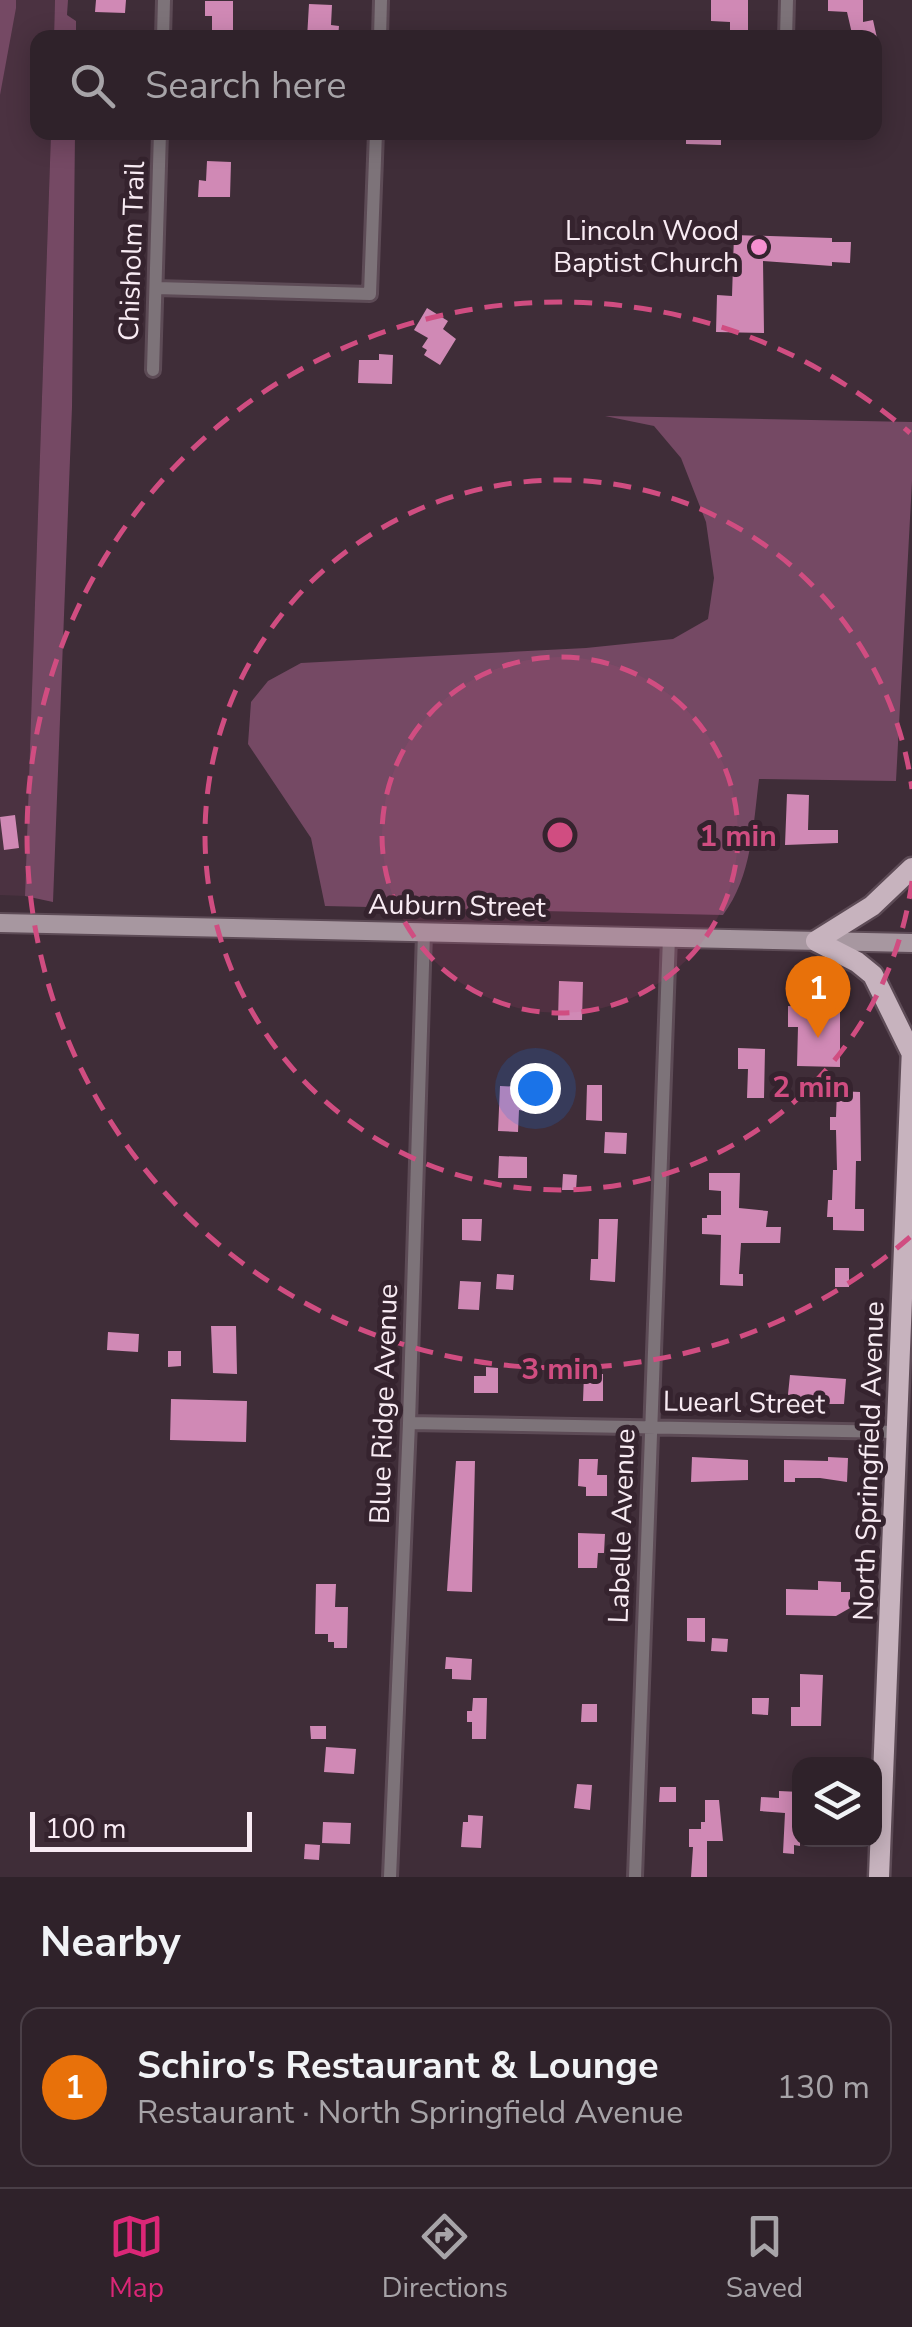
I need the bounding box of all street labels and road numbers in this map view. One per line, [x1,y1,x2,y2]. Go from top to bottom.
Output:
street label: Chisholm Trail [110,160,154,342]
street label: Auburn Street [368,885,546,927]
street label: Blue Ridge Avenue [361,1283,407,1525]
street label: North Springfield Avenue [844,1301,894,1621]
street label: Luearl Street [663,1383,826,1423]
street label: Labelle Avenue [600,1428,644,1624]

